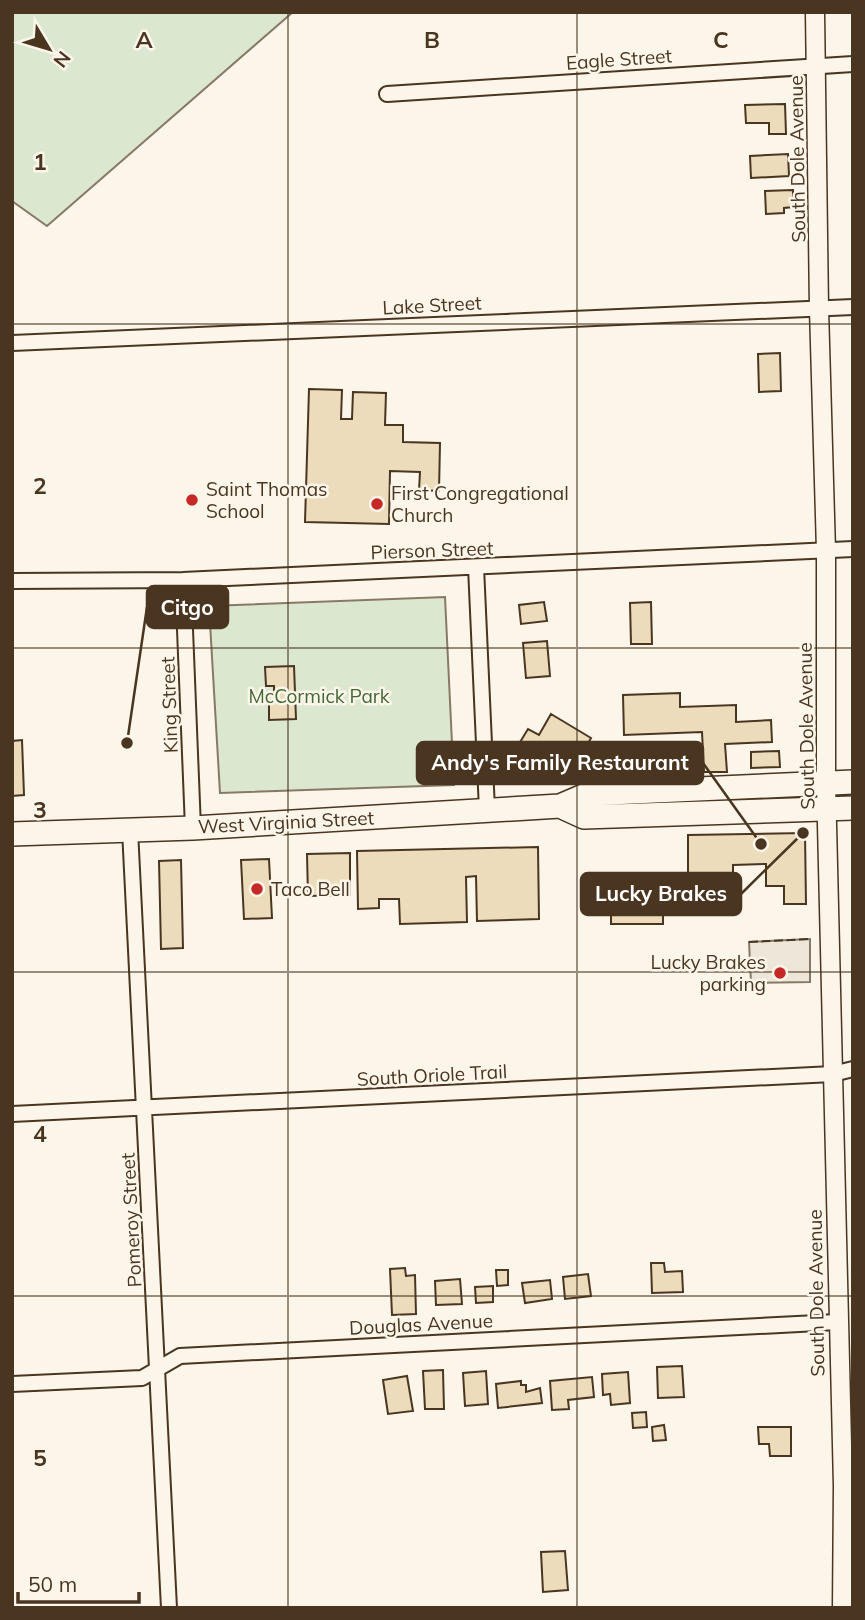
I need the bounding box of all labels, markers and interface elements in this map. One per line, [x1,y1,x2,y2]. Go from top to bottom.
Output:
north arrow [14,14,84,84]
text: A [135,25,153,54]
text: B [424,25,440,54]
text: C [713,25,729,54]
street label: Eagle Street [565,43,673,75]
text: N [49,46,76,73]
street label: South Dole Avenue [784,75,810,243]
text: 1 [33,147,47,176]
street label: Lake Street [382,290,482,320]
text: 2 [33,471,47,500]
place label: Saint Thomas School [206,477,327,523]
place label: First Congregational Church [391,481,569,527]
marker: Saint Thomas School [184,492,200,508]
marker: First Congregational Church [369,496,385,512]
street label: Pierson Street [370,536,494,564]
callout: Citgo [147,586,228,628]
text: Citgo [160,594,214,620]
street label: South Dole Avenue [793,642,819,810]
street label: King Street [155,656,183,754]
park label: McCormick Park [248,684,390,708]
callout: Andy's Family Restaurant [417,742,703,784]
text: Andy's Family Restaurant [431,749,689,775]
text: 3 [33,795,47,824]
street label: West Virginia Street [197,805,375,839]
callout: Lucky Brakes [581,873,741,915]
place label: Taco Bell [271,877,350,901]
text: Lucky Brakes [595,880,727,906]
marker: Taco Bell [249,881,265,897]
place label: Lucky Brakes parking [651,950,766,996]
marker: Lucky Brakes parking [772,965,788,981]
street label: South Oriole Trail [356,1059,508,1091]
text: 4 [33,1119,47,1148]
street label: Pomeroy Street [115,1152,147,1288]
street label: South Dole Avenue [803,1209,829,1377]
street label: Douglas Avenue [348,1308,494,1340]
text: 5 [33,1443,47,1472]
scale bar [18,1560,138,1604]
text: 50 m [28,1571,77,1597]

